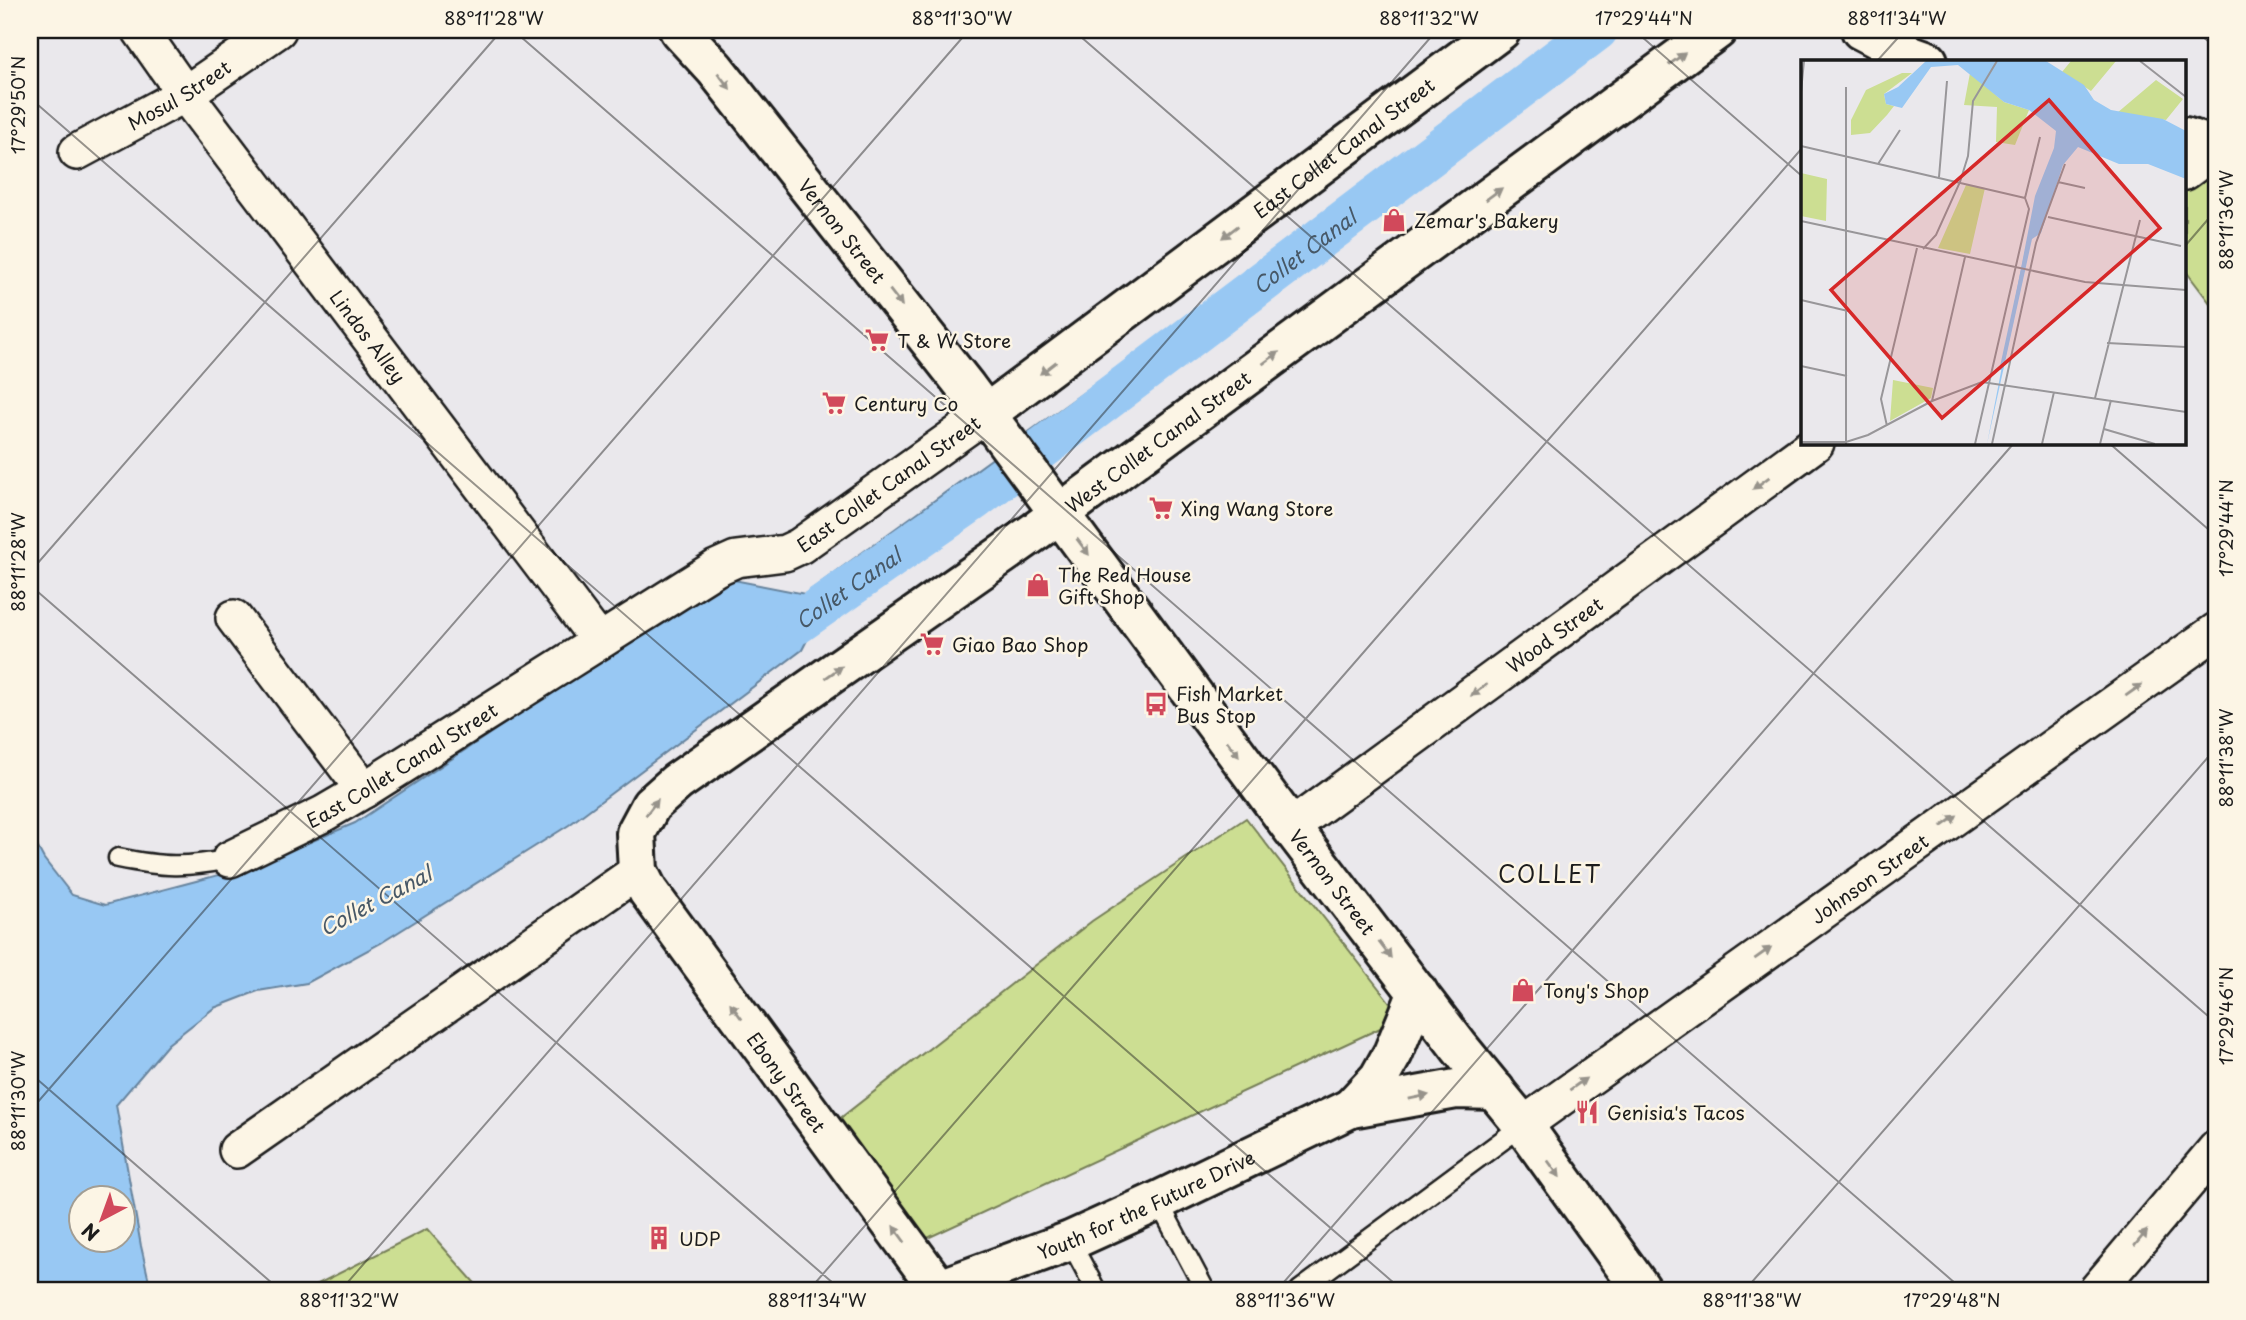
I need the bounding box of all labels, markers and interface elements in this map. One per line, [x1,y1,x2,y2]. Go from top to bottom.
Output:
text: 88°11'28"W [444,4,544,31]
text: 88°11'30"W [912,4,1013,31]
text: 88°11'32"W [1379,4,1479,31]
text: 17°29'44"N [1595,4,1693,31]
text: 88°11'34"W [1847,4,1947,31]
one-way arrow [1668,52,1686,66]
street label: Mosul Street [122,53,236,136]
text: 17°29'50"N [4,56,31,154]
inset map [1801,60,2186,444]
street label: East Collet Canal Street [1247,70,1440,224]
one-way arrow [717,72,731,90]
text: 88°11'36"W [2212,170,2239,270]
street label: Vernon Street [792,172,893,289]
one-way arrow [1485,187,1503,201]
water label: Collet Canal [1245,199,1365,301]
shop icon: Zemar's Bakery [1380,206,1408,234]
place label: Zemar's Bakery [1414,206,1559,234]
one-way arrow [1222,224,1240,239]
street label: Lindos Alley [324,284,413,389]
one-way arrow [888,289,903,307]
supermarket icon: T & W Store [863,326,891,354]
place label: T & W Store [897,326,1011,354]
one-way arrow [1262,351,1280,365]
one-way arrow [1039,360,1057,374]
street label: West Collet Canal Street [1059,364,1257,519]
supermarket icon: Century Co [820,389,848,417]
place label: Century Co [854,389,958,417]
street label: East Collet Canal Street [791,408,986,558]
one-way arrow [1752,476,1770,490]
text: 17°29'44"N [2212,479,2239,577]
supermarket icon: Xing Wang Store [1147,494,1175,522]
place label: Xing Wang Store [1181,494,1333,522]
text: 88°11'28"W [4,512,31,612]
water label: Collet Canal [788,538,910,636]
one-way arrow [1076,538,1090,556]
place label: The Red House Gift Shop [1058,560,1191,610]
shop icon: The Red House Gift Shop [1024,571,1052,599]
street label: Wood Street [1500,590,1608,679]
supermarket icon: Giao Bao Shop [918,630,946,658]
place label: Giao Bao Shop [952,630,1088,658]
one-way arrow [825,665,843,679]
place label: Fish Market Bus Stop [1176,679,1283,729]
one-way arrow [1470,683,1488,698]
one-way arrow [2125,683,2143,697]
bus stop icon: Fish Market Bus Stop [1142,690,1170,718]
street label: East Collet Canal Street [301,695,503,834]
text: 88°11'38"W [2212,708,2239,807]
one-way arrow [1226,740,1241,758]
one-way arrow [644,798,658,816]
one-way arrow [1940,814,1958,828]
street label: Vernon Street [1283,823,1382,941]
street label: Johnson Street [1804,826,1934,930]
water label: Collet Canal [313,855,440,943]
district label: COLLET [1498,856,1602,891]
one-way arrow [1378,941,1393,959]
one-way arrow [1754,946,1772,960]
text: 17°29'46"N [2212,967,2239,1065]
shop icon: Tony's Shop [1509,976,1537,1004]
place label: Tony's Shop [1543,976,1649,1004]
one-way arrow [729,1002,743,1020]
street label: Ebony Street [741,1026,833,1138]
text: 88°11'30"W [4,1050,31,1151]
one-way arrow [1568,1077,1587,1091]
one-way arrow [1408,1091,1430,1102]
restaurant icon: Genisia's Tacos [1573,1098,1601,1126]
place label: Genisia's Tacos [1607,1098,1745,1126]
street label: Youth for the Future Drive [1033,1142,1259,1266]
one-way arrow [1547,1160,1561,1178]
north arrow [66,1184,136,1254]
text: N [75,1217,105,1248]
building icon: UDP [645,1224,673,1252]
place label: UDP [679,1224,721,1252]
one-way arrow [892,1225,906,1243]
one-way arrow [2133,1229,2149,1247]
text: 88°11'32"W [299,1286,399,1313]
text: 88°11'34"W [767,1286,867,1313]
text: 88°11'36"W [1235,1286,1335,1313]
text: 88°11'38"W [1703,1286,1802,1313]
text: 17°29'48"N [1903,1286,2001,1313]

